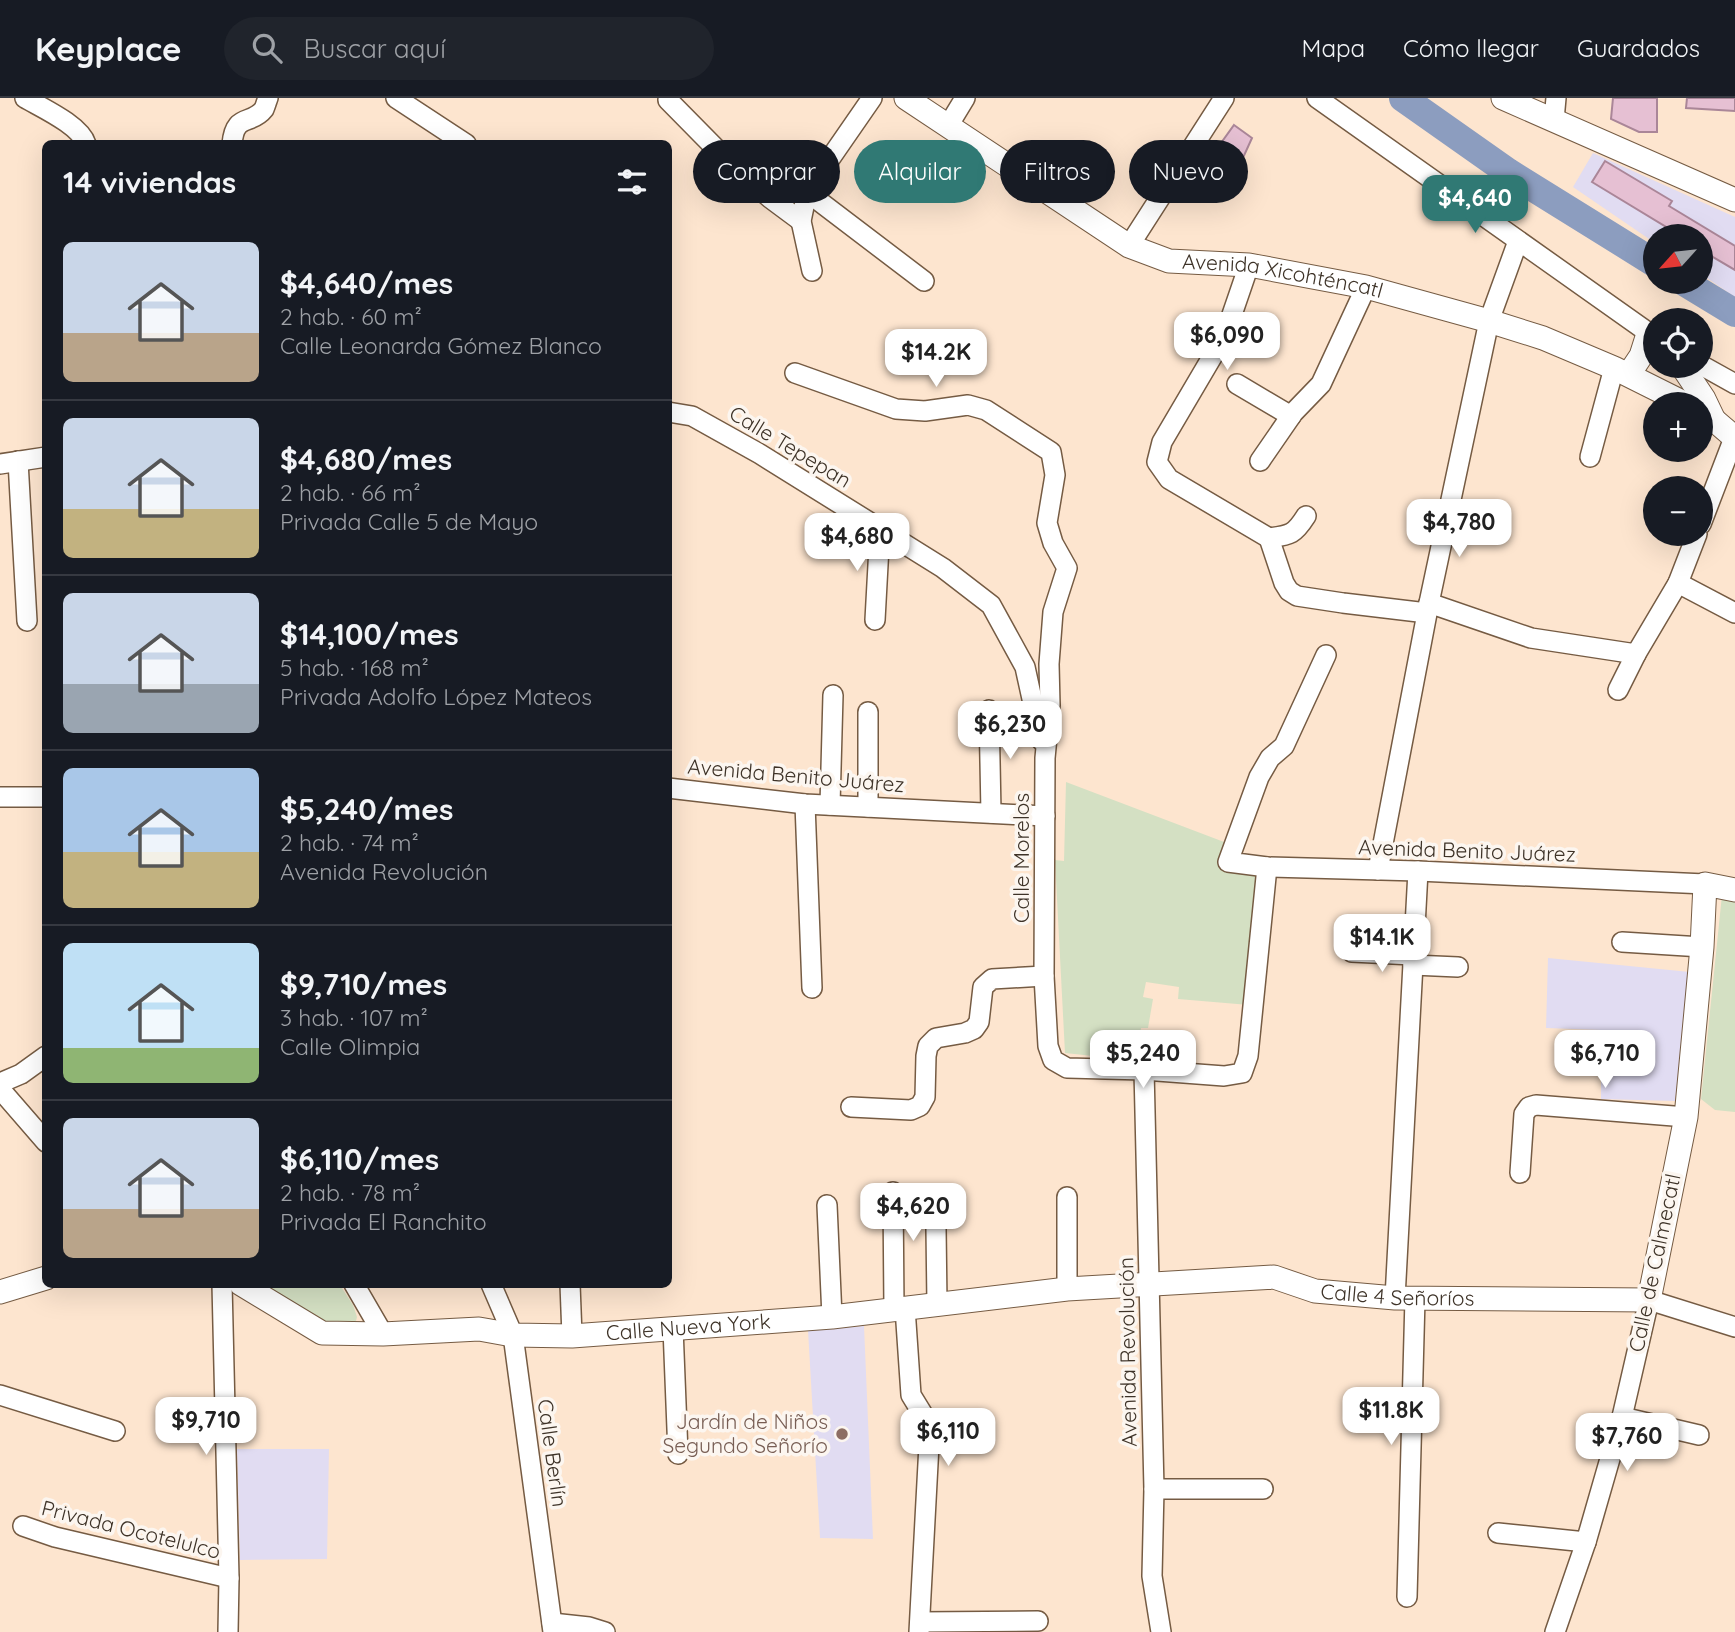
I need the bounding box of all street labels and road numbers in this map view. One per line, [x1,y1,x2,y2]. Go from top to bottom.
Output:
street label: Avenida Xicohténcatl [1181,248,1386,303]
street label: Calle Tepepan [725,400,856,493]
street label: Avenida Benito Juárez [687,753,906,797]
street label: Calle Morelos [1008,793,1034,923]
street label: Avenida Benito Juárez [1358,833,1576,867]
street label: Calle de Calmecatl [1622,1171,1686,1354]
street label: Avenida Revolución [1112,1257,1142,1447]
street label: Calle 4 Señoríos [1320,1278,1474,1311]
street label: Calle Nueva York [605,1308,772,1345]
street label: Calle Berlín [533,1397,573,1508]
street label: Privada Ocotelulco [39,1494,223,1564]

